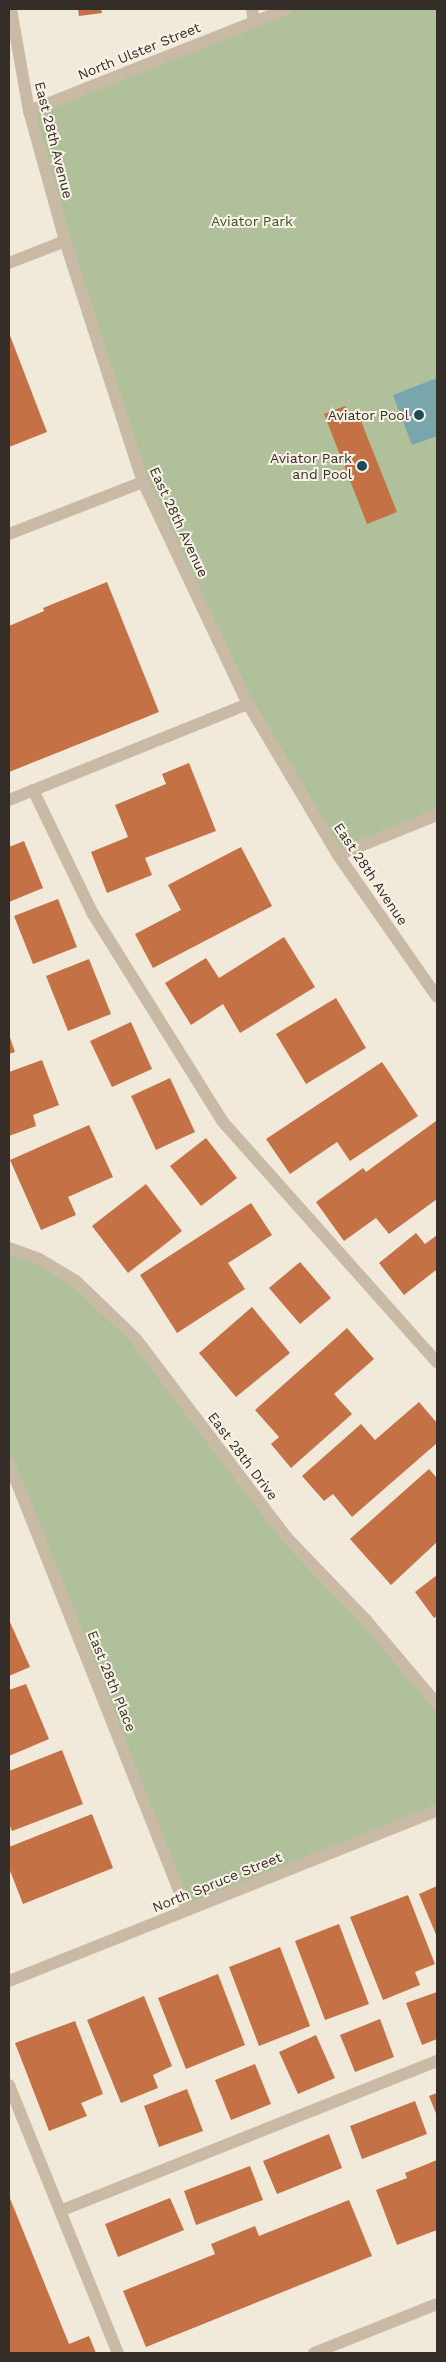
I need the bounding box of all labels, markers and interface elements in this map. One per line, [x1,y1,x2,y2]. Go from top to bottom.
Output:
street label: North Ulster Street [75,19,203,83]
street label: East 28th Avenue [31,80,77,200]
park label: Aviator Park [211,213,293,229]
place label: Aviator Pool [327,407,409,423]
marker: Aviator Pool [413,409,425,421]
place label: Aviator Park and Pool [270,450,352,482]
marker: Aviator Park and Pool [356,460,368,472]
street label: East 28th Avenue [146,464,212,580]
street label: East 28th Avenue [330,819,412,929]
street label: East 28th Drive [204,1409,282,1503]
street label: East 28th Place [84,1628,140,1734]
street label: North Spruce Street [150,1848,284,1916]

